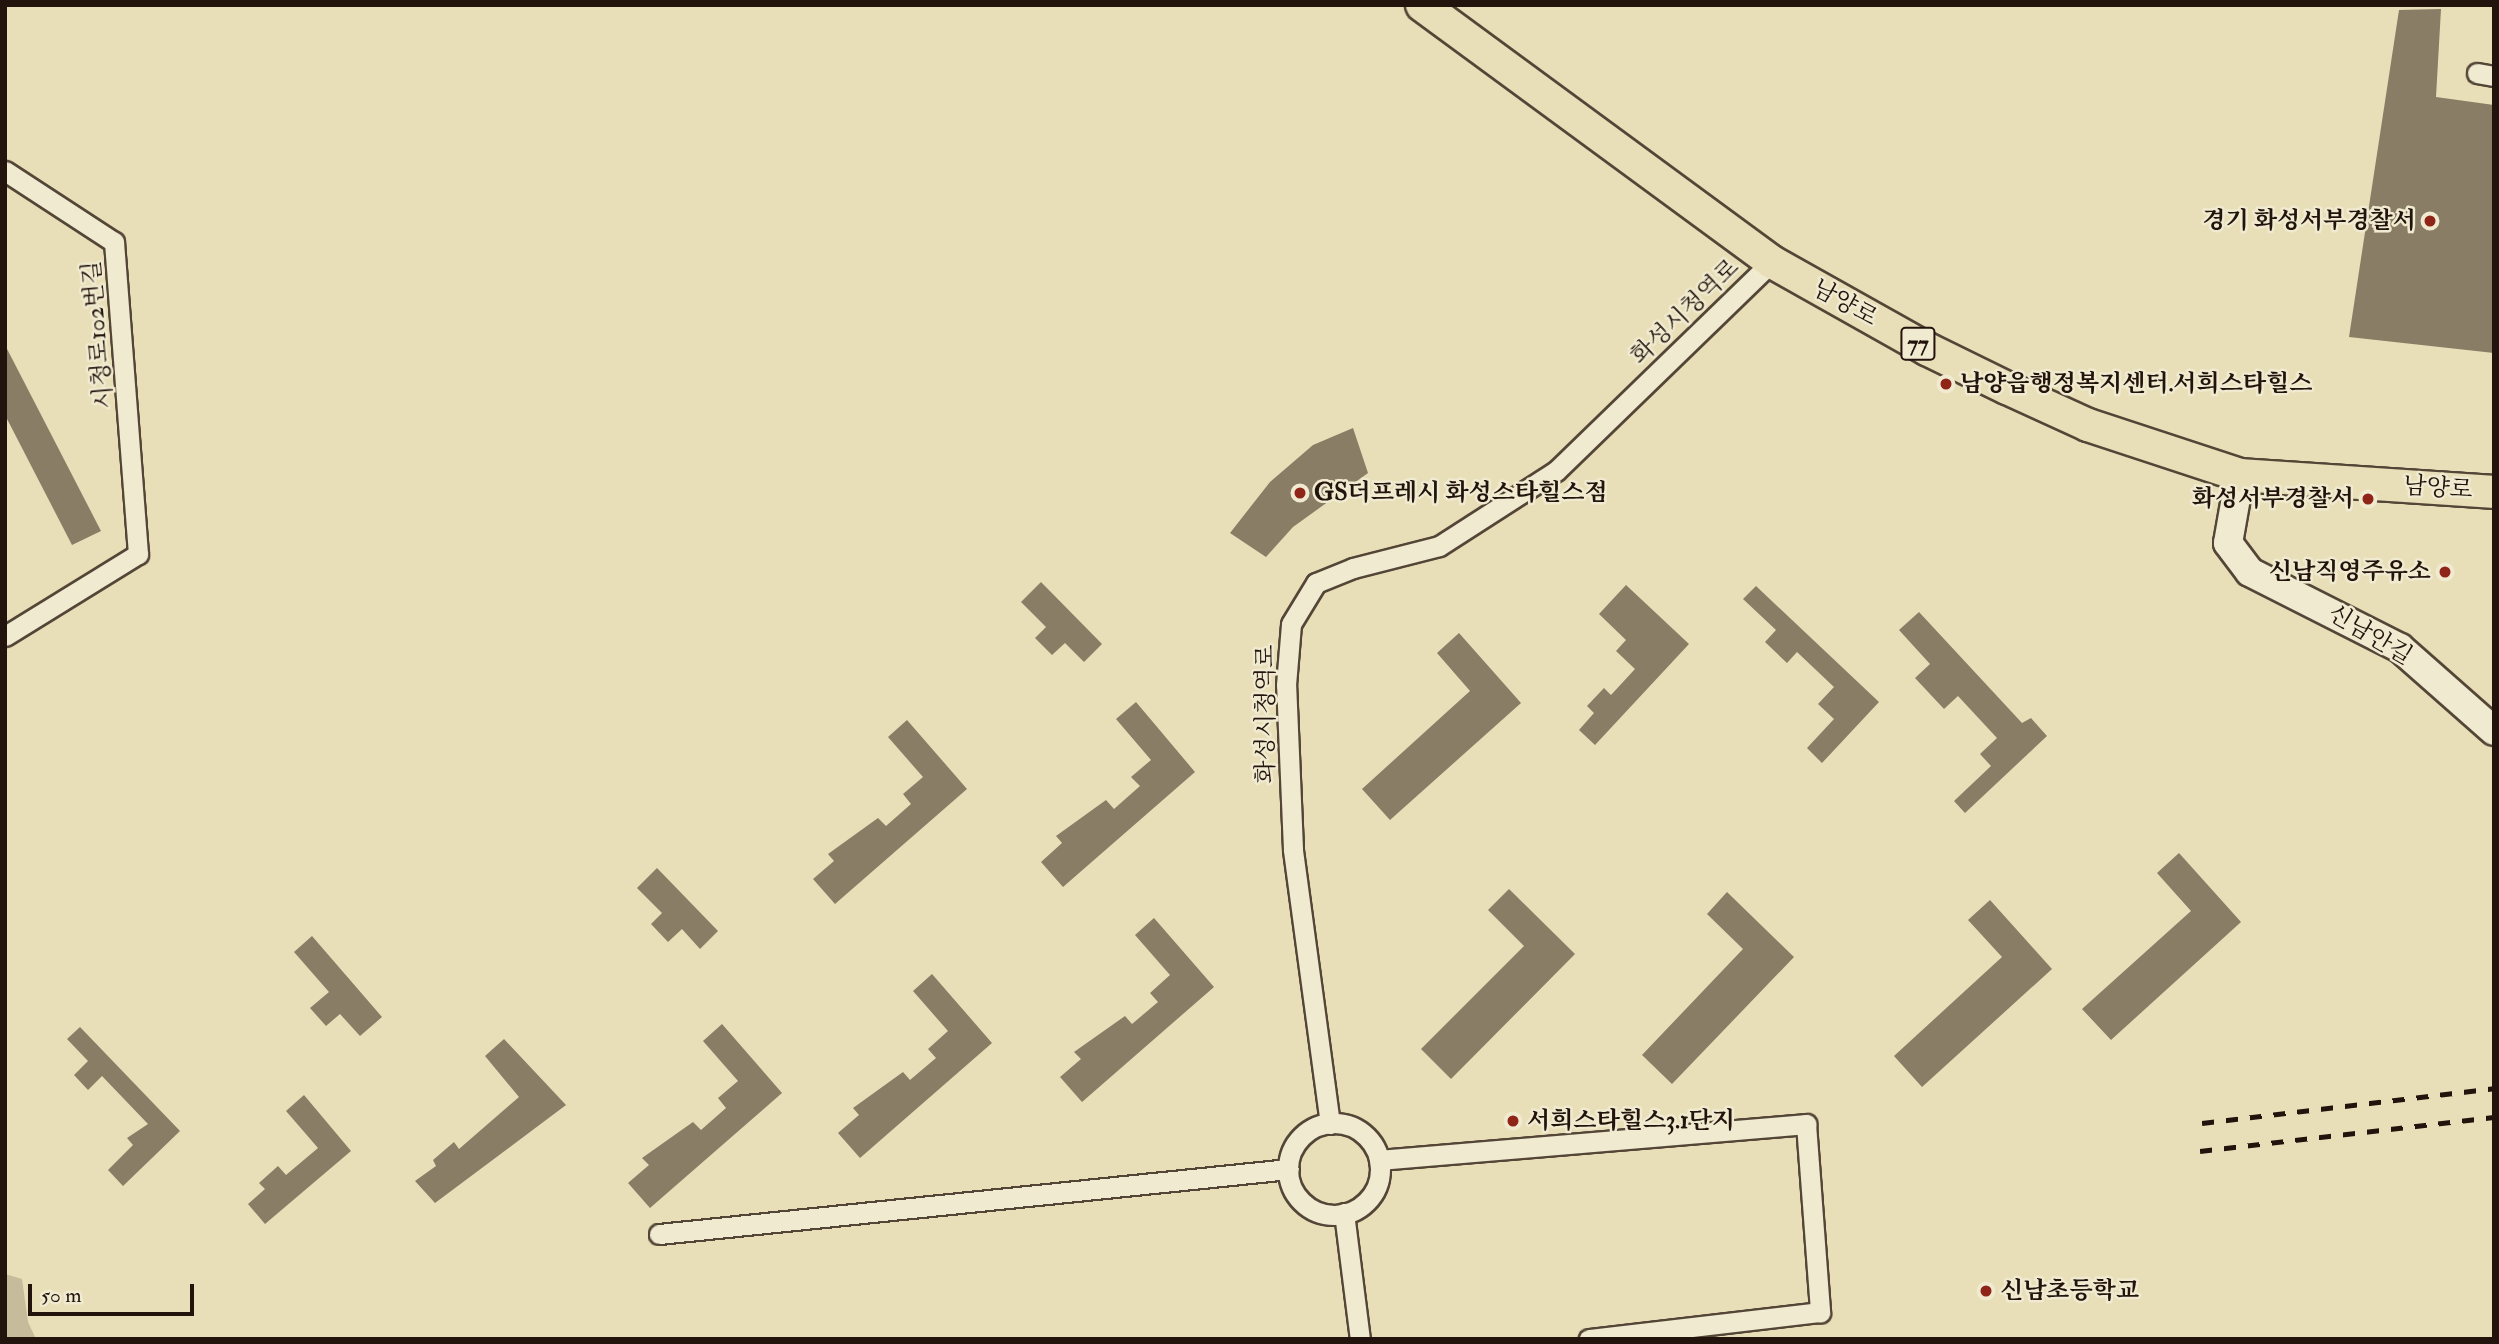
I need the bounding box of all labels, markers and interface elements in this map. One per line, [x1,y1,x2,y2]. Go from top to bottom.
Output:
place label: 경기 화성서부경찰서 [2202,207,2416,235]
marker: 경기 화성서부경찰서 [2422,213,2438,229]
street label: 화성시청역로 [1625,253,1745,371]
street label: 시청로102번길 [77,260,119,410]
street label: 남양로 [1808,274,1882,332]
road number: 77 [1899,324,1937,364]
place label: 남양읍행정복지센터.서희스타힐스 [1960,370,2312,398]
marker: 남양읍행정복지센터.서희스타힐스 [1938,376,1954,392]
street label: 남양로 [2402,471,2474,505]
place label: GS더프레시 화성스타힐스점 [1314,479,1608,507]
marker: GS더프레시 화성스타힐스점 [1292,485,1308,501]
place label: 화성서부경찰서 [2192,485,2354,513]
marker: 화성서부경찰서 [2360,491,2376,507]
place label: 신남직영주유소 [2269,558,2431,586]
marker: 신남직영주유소 [2437,564,2453,580]
street label: 신남안길 [2323,599,2417,671]
street label: 화성시청역로 [1252,644,1280,784]
place label: 서희스타힐스3.1단지 [1527,1107,1735,1135]
marker: 서희스타힐스3.1단지 [1505,1113,1521,1129]
scale bar [32,1270,198,1314]
place label: 신남초등학교 [2000,1277,2139,1305]
text: 50 m [41,1282,82,1309]
marker: 신남초등학교 [1978,1283,1994,1299]

